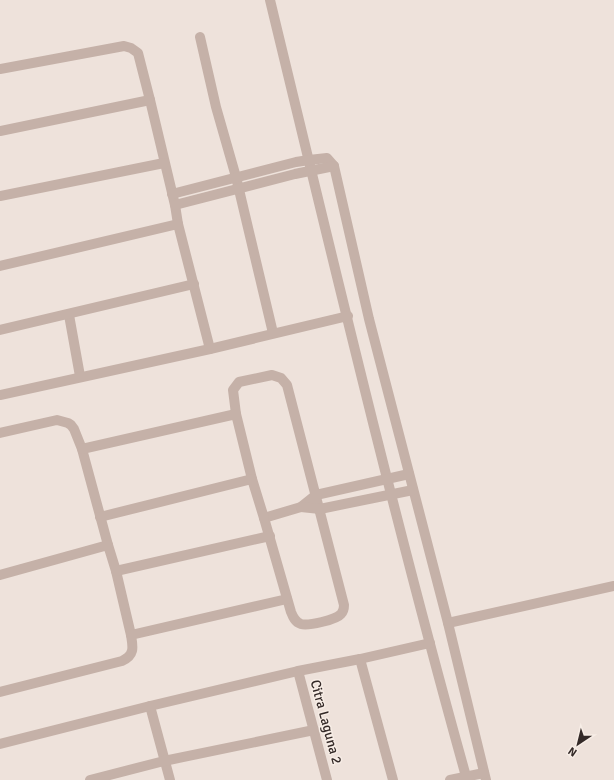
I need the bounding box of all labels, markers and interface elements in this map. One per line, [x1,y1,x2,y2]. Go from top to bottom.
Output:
street label: Citra Laguna 2 [307,678,345,766]
north arrow [558,724,598,764]
text: N [566,744,579,759]

